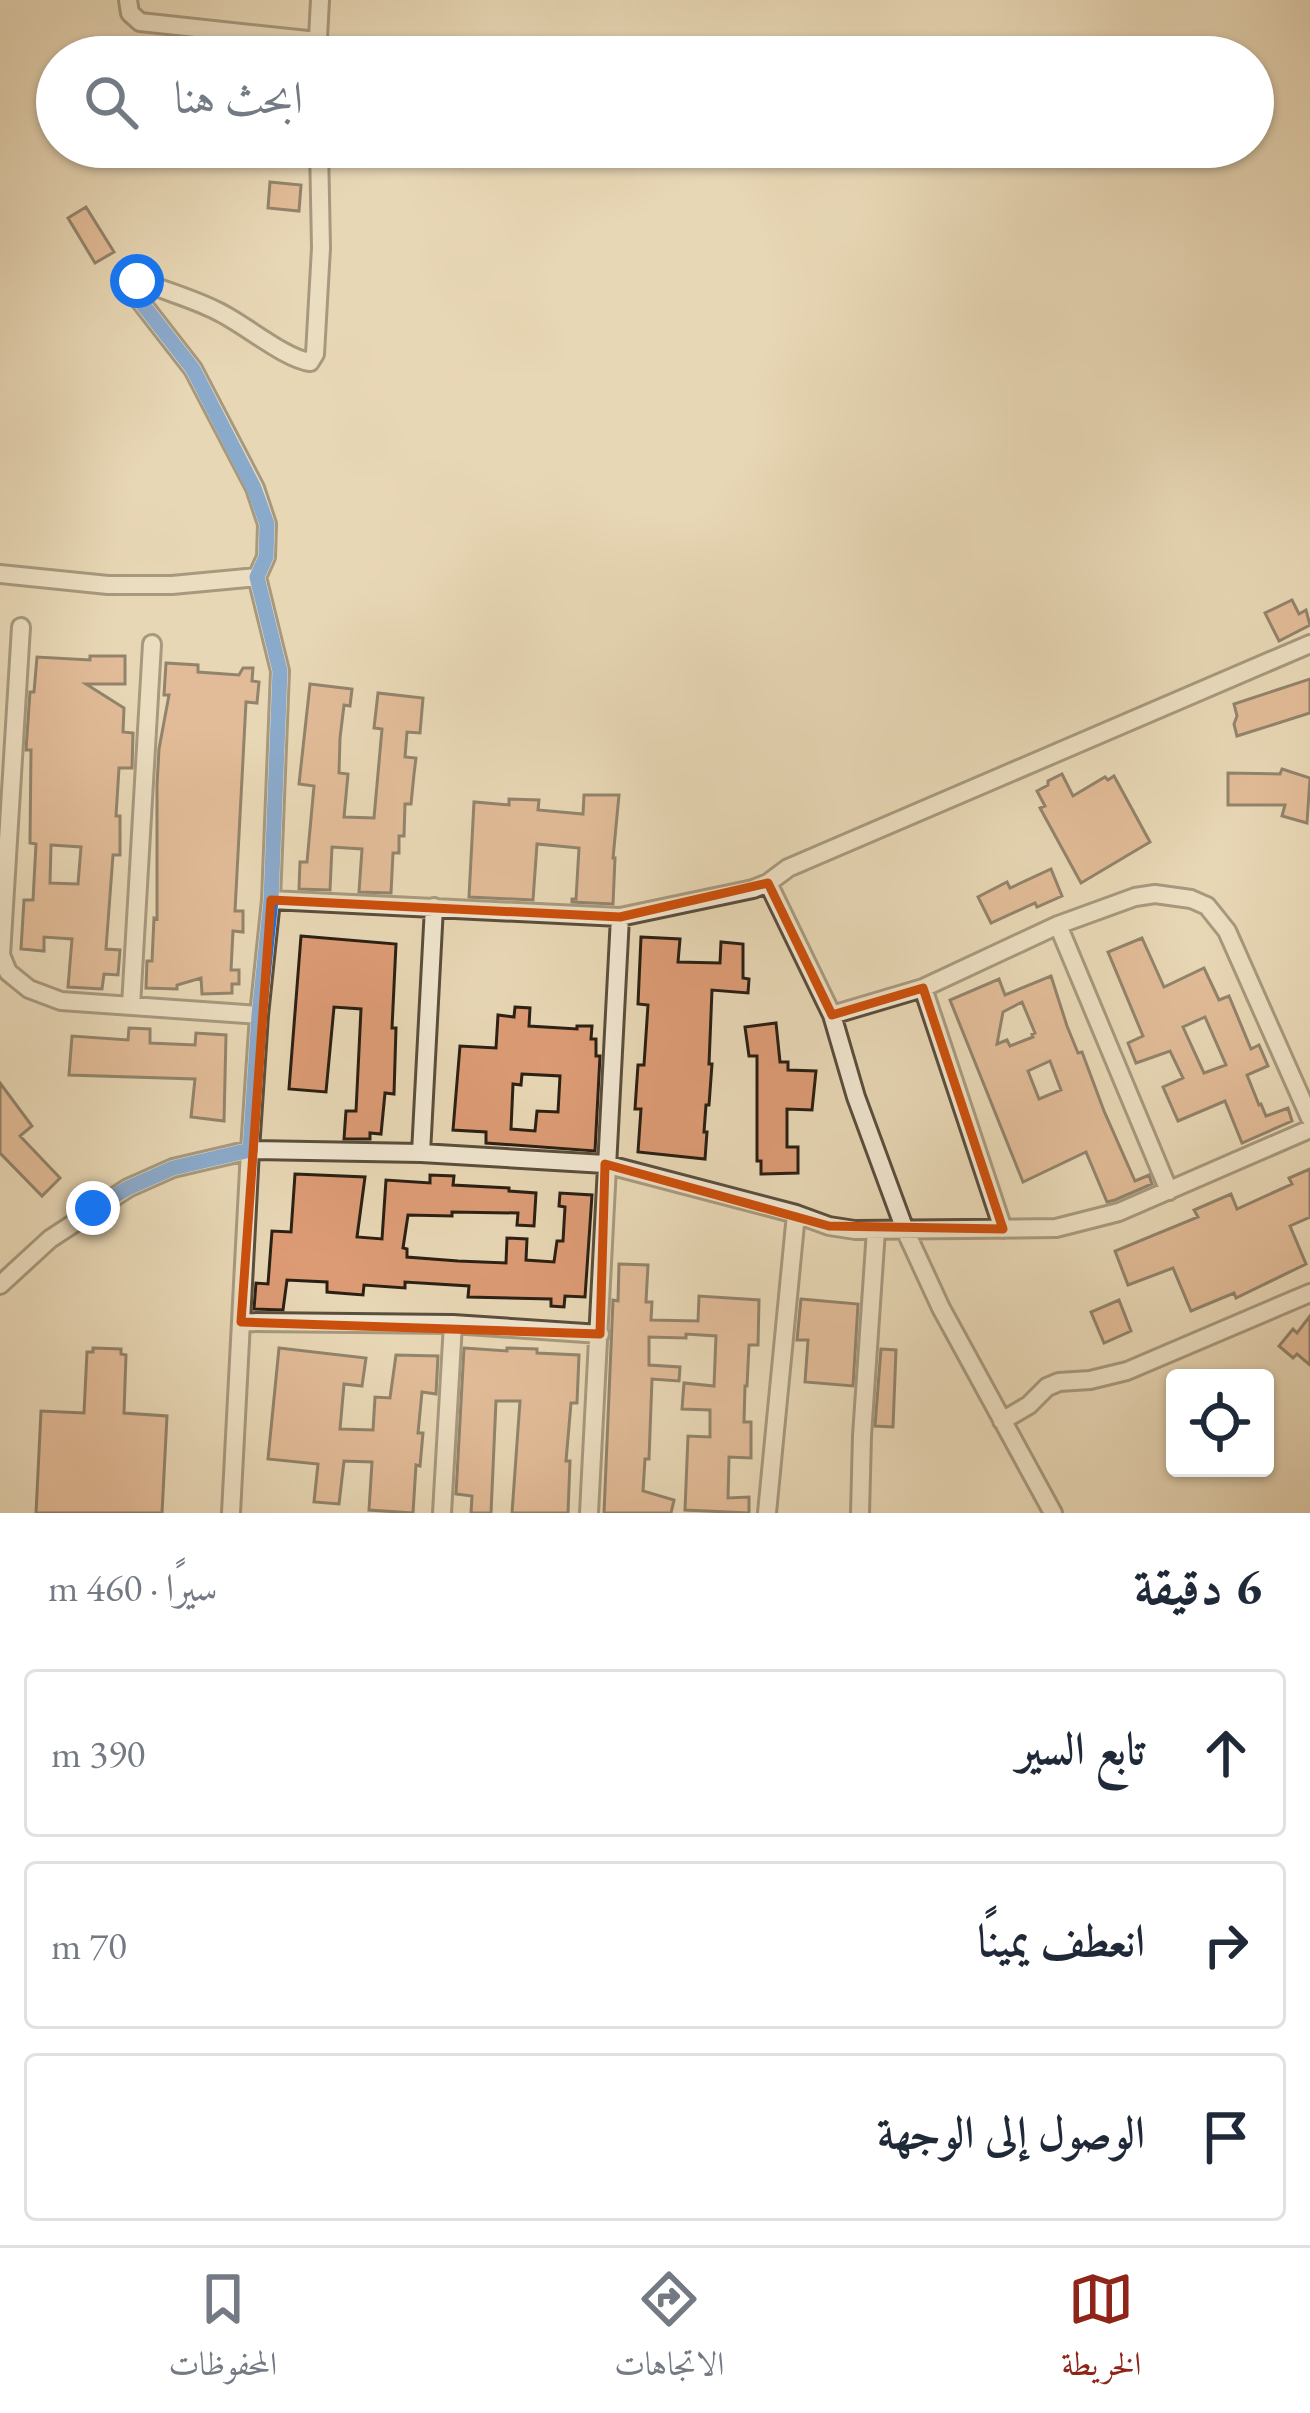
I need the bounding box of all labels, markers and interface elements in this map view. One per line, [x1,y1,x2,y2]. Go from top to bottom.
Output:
search box [36,36,1274,168]
text: ابحث هنا [174,68,303,126]
icon: search [78,69,144,135]
route start [110,254,164,308]
route end [66,1181,120,1235]
map controls [1166,1369,1274,1477]
button: locate [1166,1369,1274,1477]
text: 6 دقيقة [1134,1553,1262,1619]
text: سيرًا · 460 m [48,1562,218,1613]
text: تابع السير [1017,1719,1145,1777]
icon: ahead [1193,1720,1259,1786]
text: 390 m [51,1728,145,1779]
text: انعطف يمينًا [978,1911,1145,1969]
icon: right [1193,1912,1259,1978]
text: 70 m [51,1920,127,1971]
text: الوصول إلى الوجهة [877,2103,1145,2161]
icon: arrive [1193,2104,1259,2170]
tab: المحفوظات [168,2266,277,2396]
tab: الاتجاهات [614,2266,724,2396]
tab: الخريطة [1061,2266,1142,2396]

